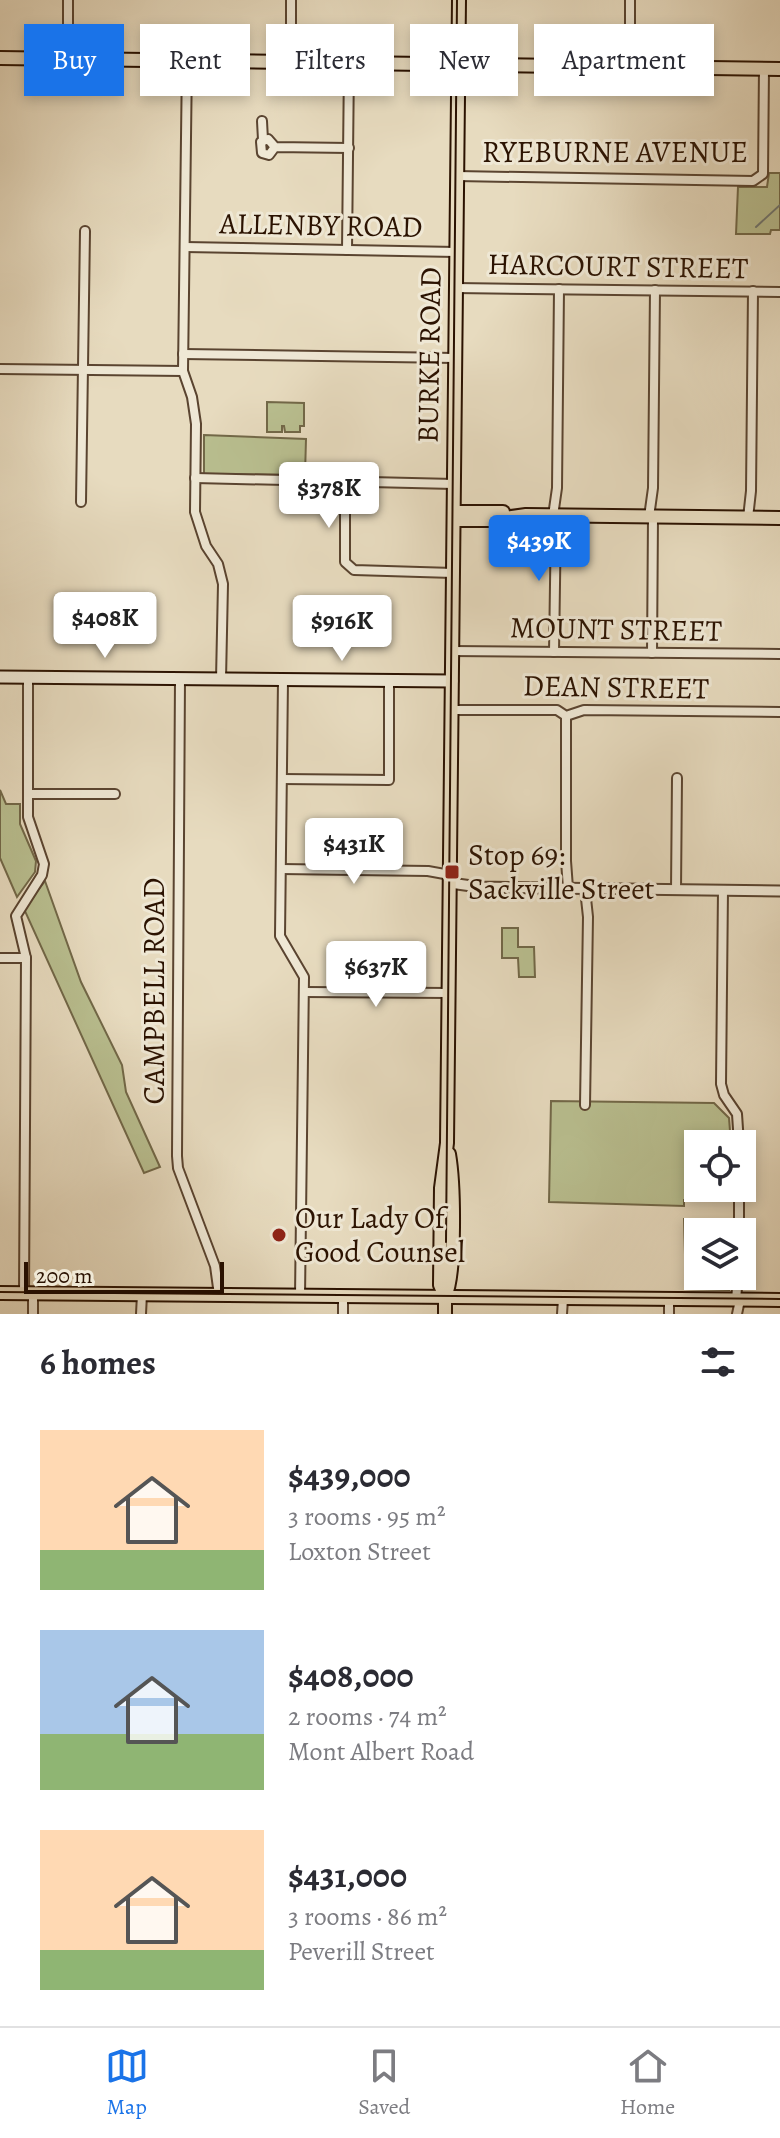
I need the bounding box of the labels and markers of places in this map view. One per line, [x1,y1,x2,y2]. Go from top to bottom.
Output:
pin: $378K [273,462,385,530]
pin: $439K [483,515,595,583]
pin: $408K [49,592,161,660]
pin: $916K [286,595,398,663]
pin: $431K [298,818,410,886]
place label: Stop 69: Sackville Street [468,835,655,909]
marker: Stop 69: Sackville Street [443,863,461,881]
pin: $637K [320,941,432,1009]
place label: Our Lady Of Good Counsel [295,1198,465,1272]
marker: Our Lady Of Good Counsel [270,1226,288,1244]

